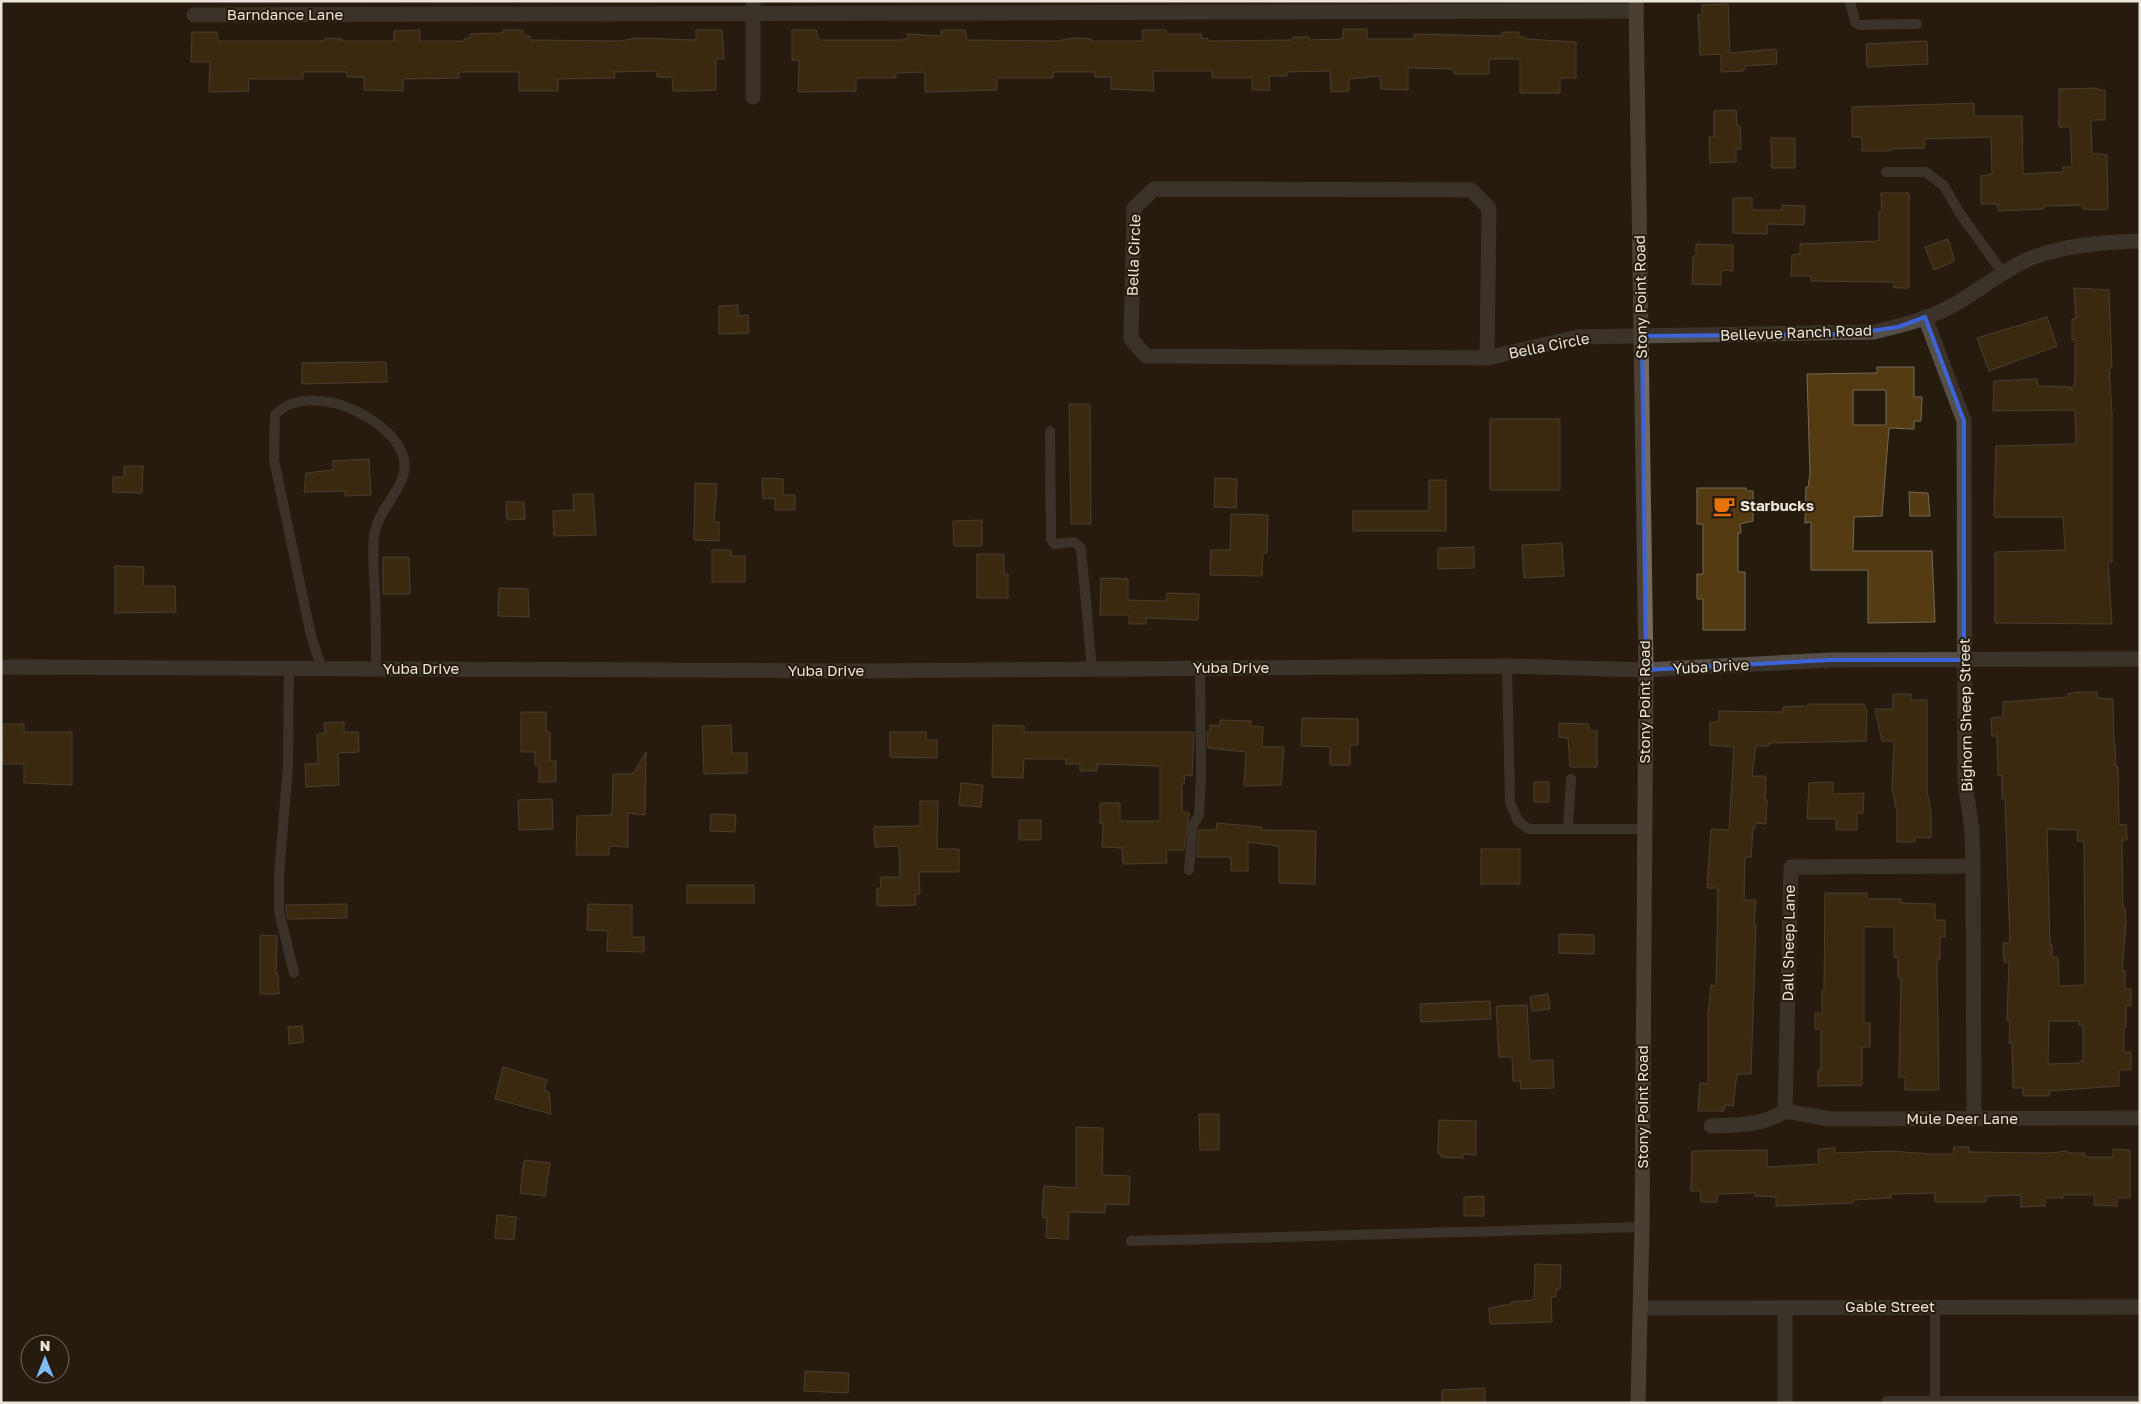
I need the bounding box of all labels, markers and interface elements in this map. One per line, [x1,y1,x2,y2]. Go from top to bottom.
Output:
street label: Barndance Lane [227,5,343,23]
street label: Bella Circle [1123,213,1143,296]
street label: Stony Point Road [1630,235,1650,359]
street label: Bellevue Ranch Road [1720,320,1872,344]
street label: Bella Circle [1507,328,1591,362]
cafe icon: Starbucks [1711,493,1737,519]
place label: Starbucks [1740,496,1814,514]
street label: Bighorn Sheep Street [1955,638,1975,792]
street label: Stony Point Road [1635,640,1653,764]
street label: Yuba Drive [1672,655,1750,677]
street label: Yuba Drive [1193,658,1269,676]
street label: Yuba Drive [383,659,459,677]
street label: Yuba Drive [788,661,864,679]
street label: Dall Sheep Lane [1778,884,1798,1001]
street label: Stony Point Road [1633,1045,1651,1169]
street label: Mule Deer Lane [1906,1109,2018,1127]
street label: Gable Street [1845,1297,1935,1315]
north arrow [20,1334,70,1384]
text: N [40,1337,50,1354]

